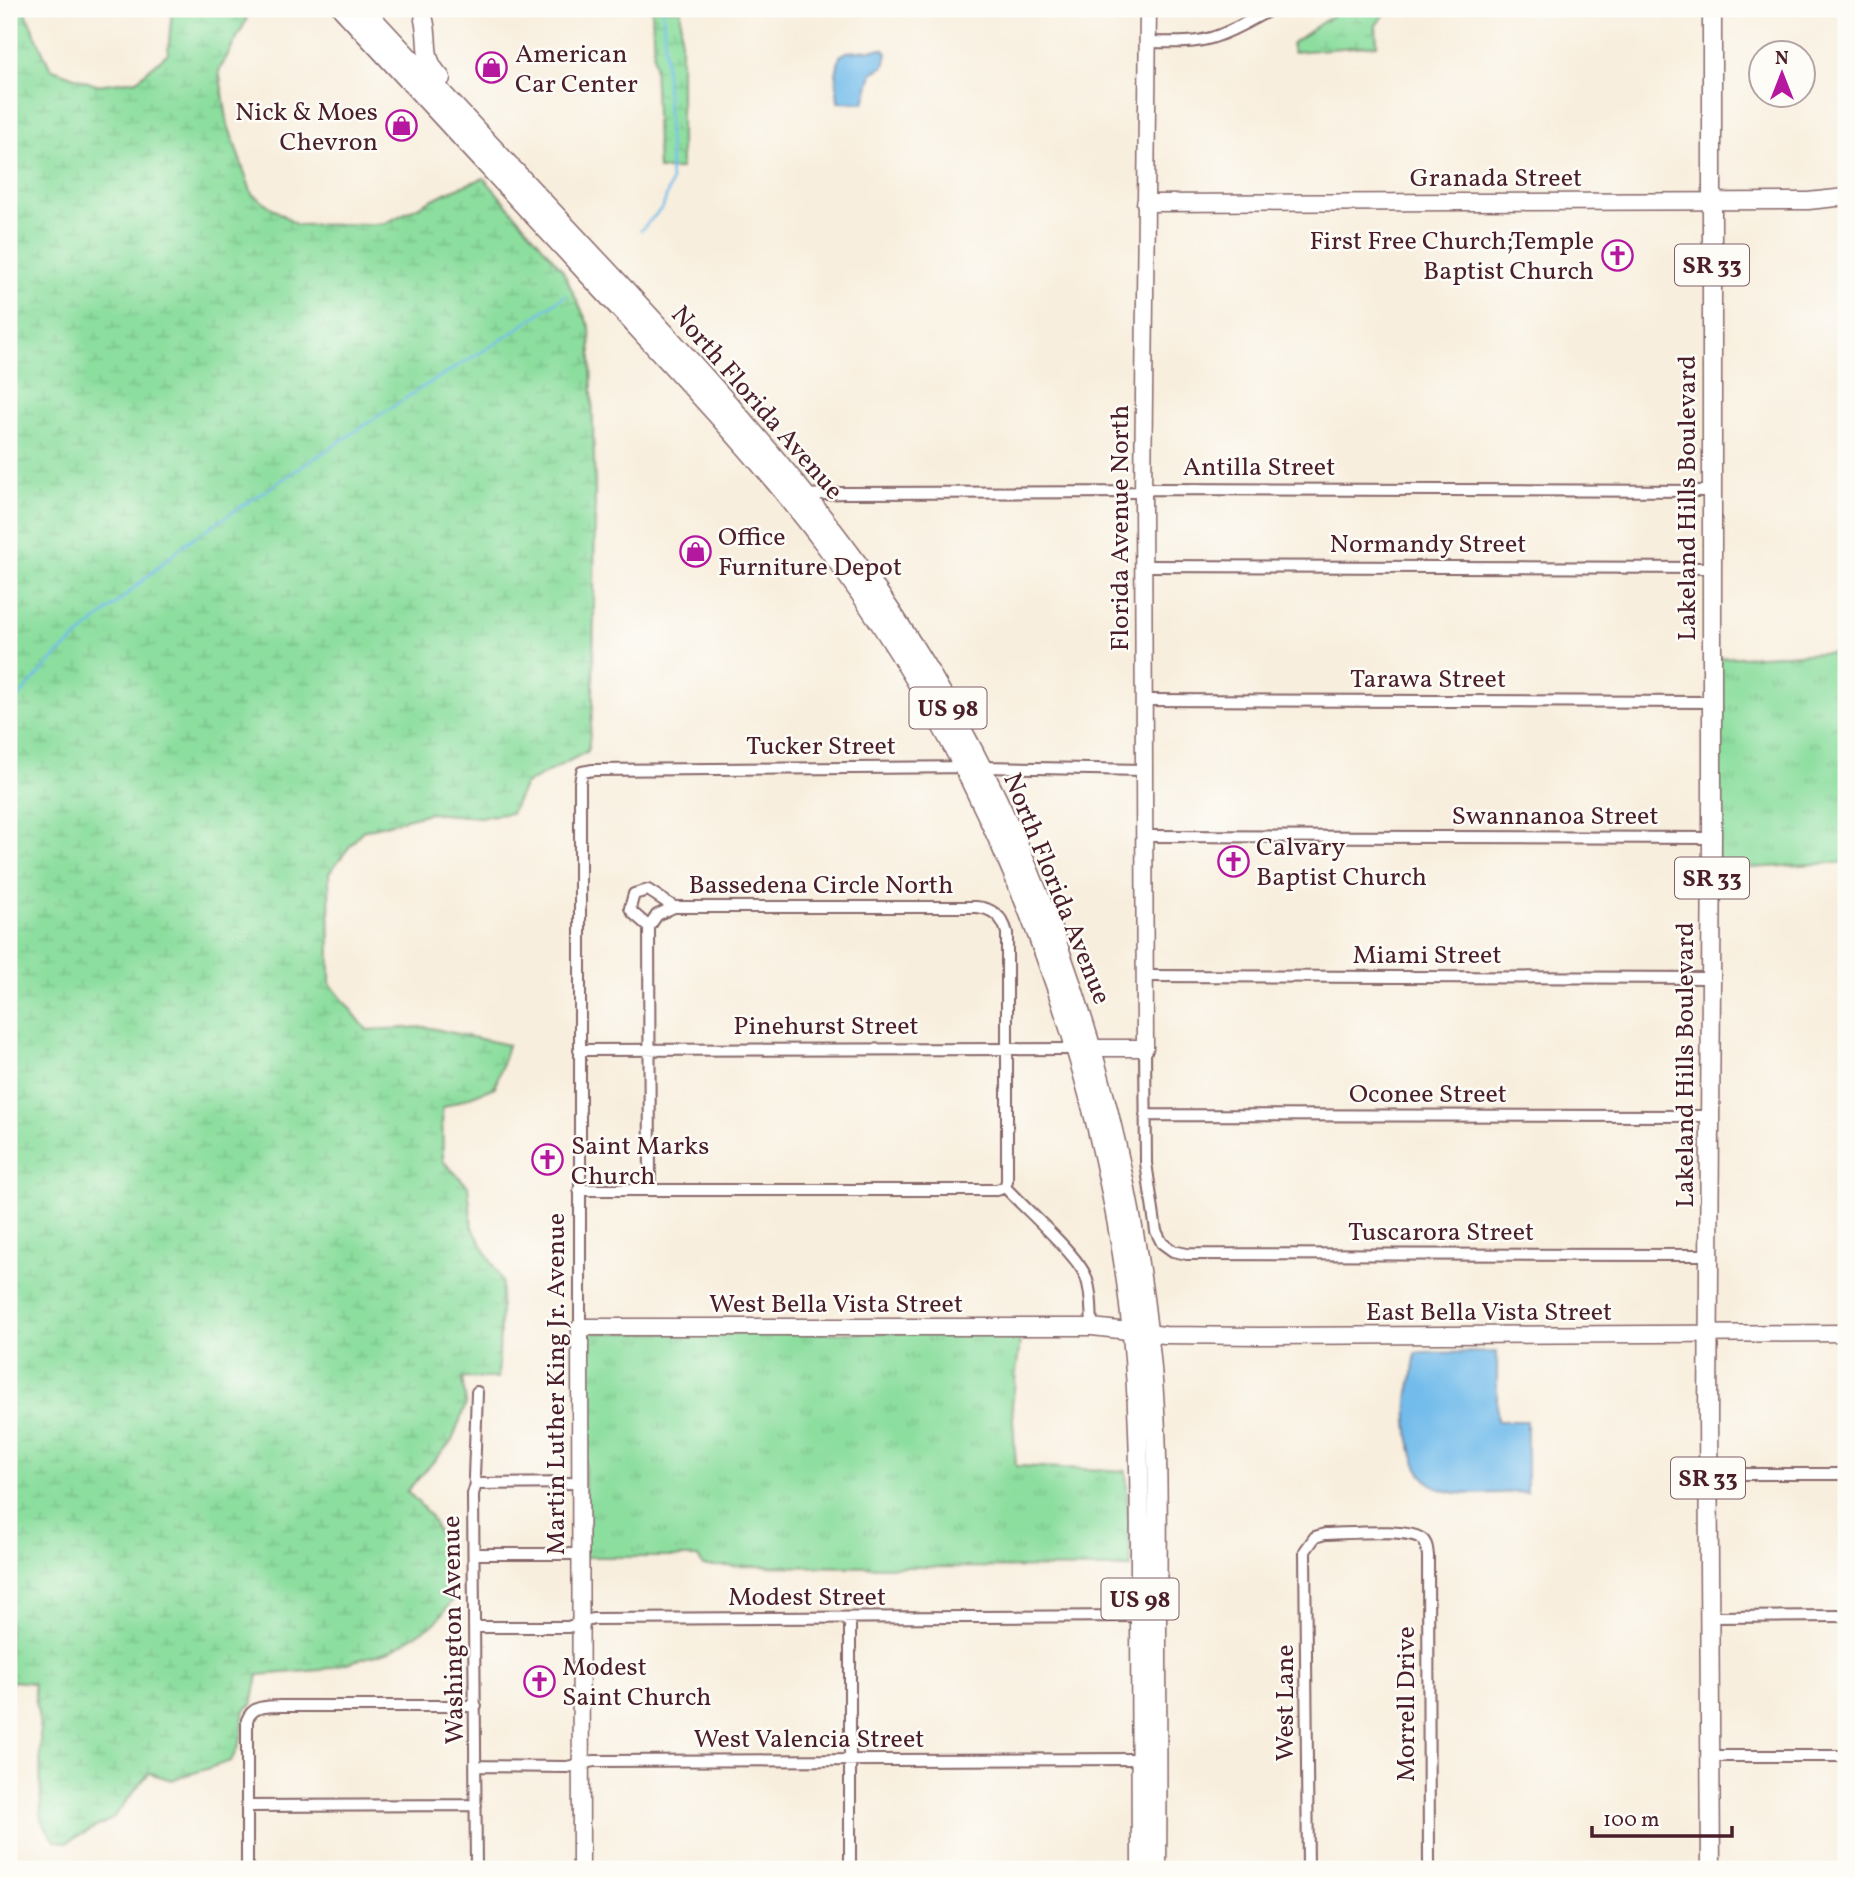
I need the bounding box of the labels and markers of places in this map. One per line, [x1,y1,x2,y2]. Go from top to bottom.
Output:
place label: American Car Center [515,37,638,103]
shop icon: American Car Center [475,51,509,85]
place label: Nick & Moes Chevron [235,95,378,161]
shop icon: Nick & Moes Chevron [384,109,418,143]
place label: First Free Church;Temple Baptist Church [1309,224,1594,290]
church icon: First Free Church;Temple Baptist Church [1600,238,1634,272]
place label: Office Furniture Depot [718,520,902,586]
shop icon: Office Furniture Depot [678,534,712,568]
place label: Calvary Baptist Church [1256,830,1427,896]
church icon: Calvary Baptist Church [1216,844,1250,878]
place label: Saint Marks Church [571,1129,709,1195]
church icon: Saint Marks Church [531,1143,565,1177]
place label: Modest Saint Church [562,1650,711,1716]
church icon: Modest Saint Church [522,1664,556,1698]

